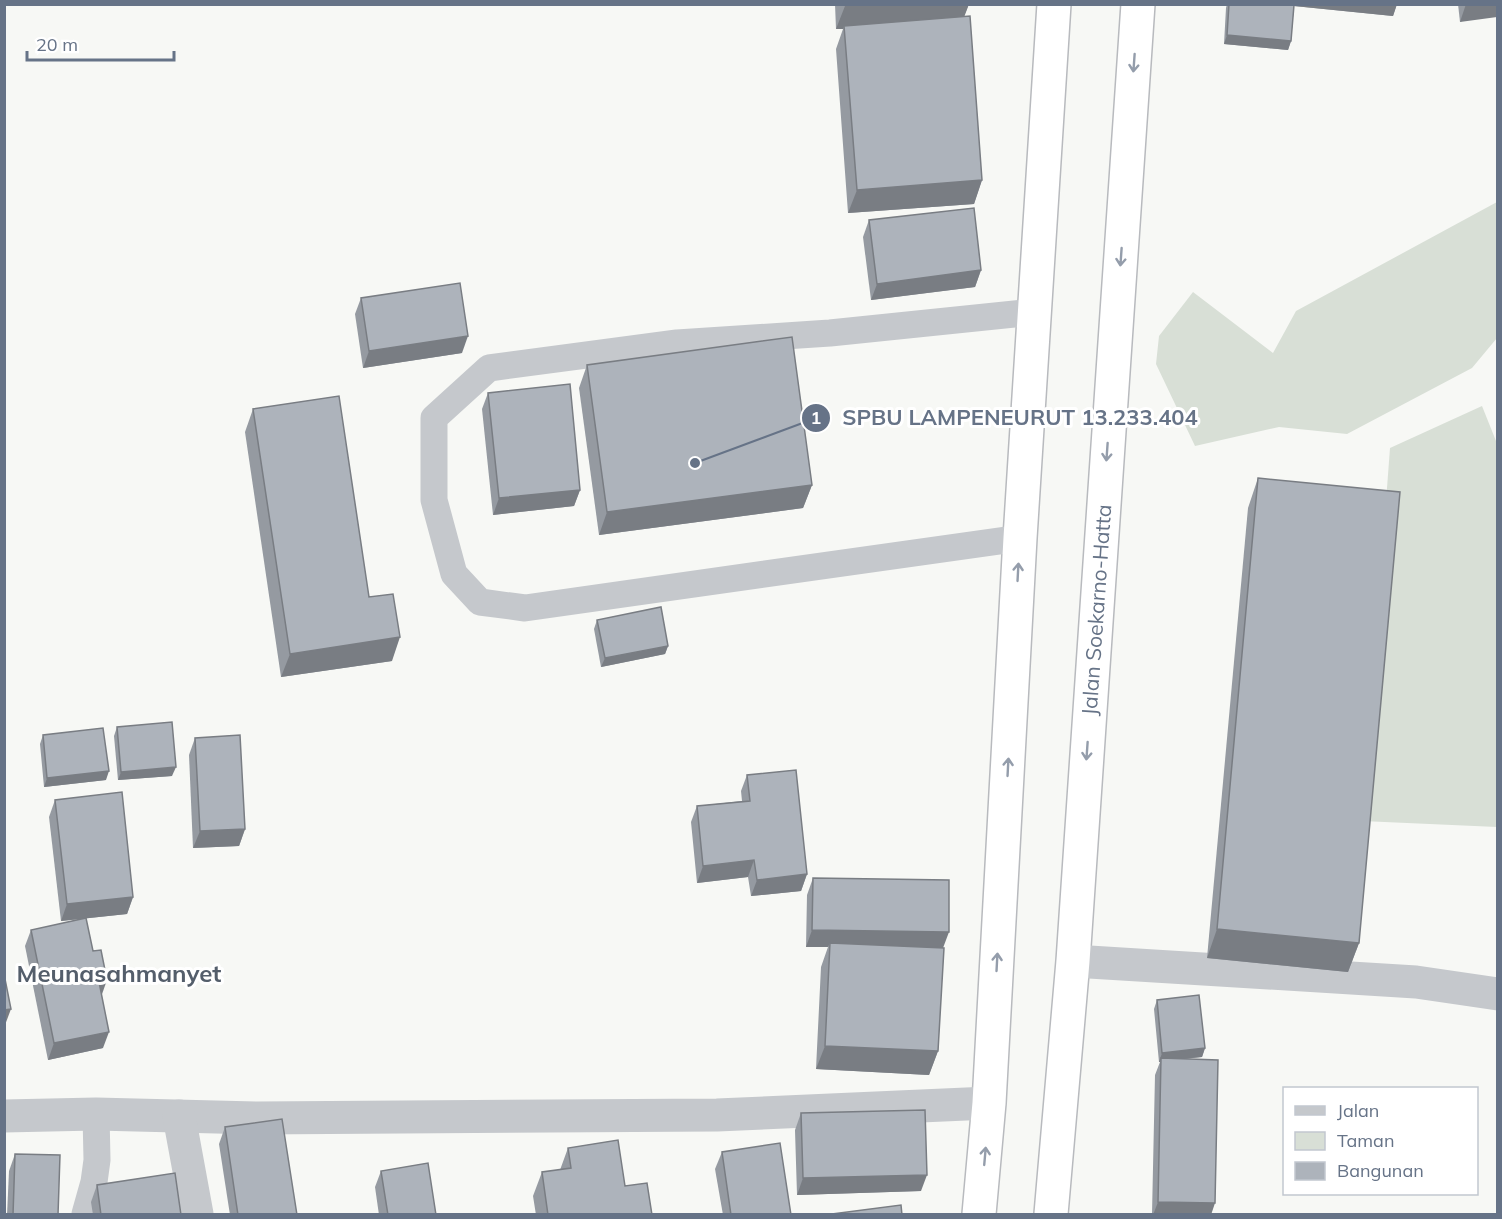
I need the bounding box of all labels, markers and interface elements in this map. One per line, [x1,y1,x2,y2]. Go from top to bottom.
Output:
scale bar [27,24,174,62]
text: 20 m [36,33,78,56]
one-way arrow [1128,52,1139,72]
one-way arrow [1115,247,1126,267]
callout: SPBU LAMPENEURUT 13.233.404 [801,398,1210,438]
text: SPBU LAMPENEURUT 13.233.404 [842,403,1198,431]
text: 1 [811,406,821,429]
one-way arrow [1102,441,1113,461]
street label: Jalan Soekarno-Hatta [1076,503,1116,716]
one-way arrow [1013,563,1024,583]
one-way arrow [1081,741,1092,761]
one-way arrow [1002,757,1013,777]
one-way arrow [992,952,1003,972]
district label: Meunasahmanyet [17,958,221,988]
legend [1283,1087,1478,1195]
text: Jalan [1337,1099,1379,1122]
text: Taman [1337,1129,1394,1152]
one-way arrow [980,1147,991,1167]
text: Bangunan [1337,1159,1424,1182]

